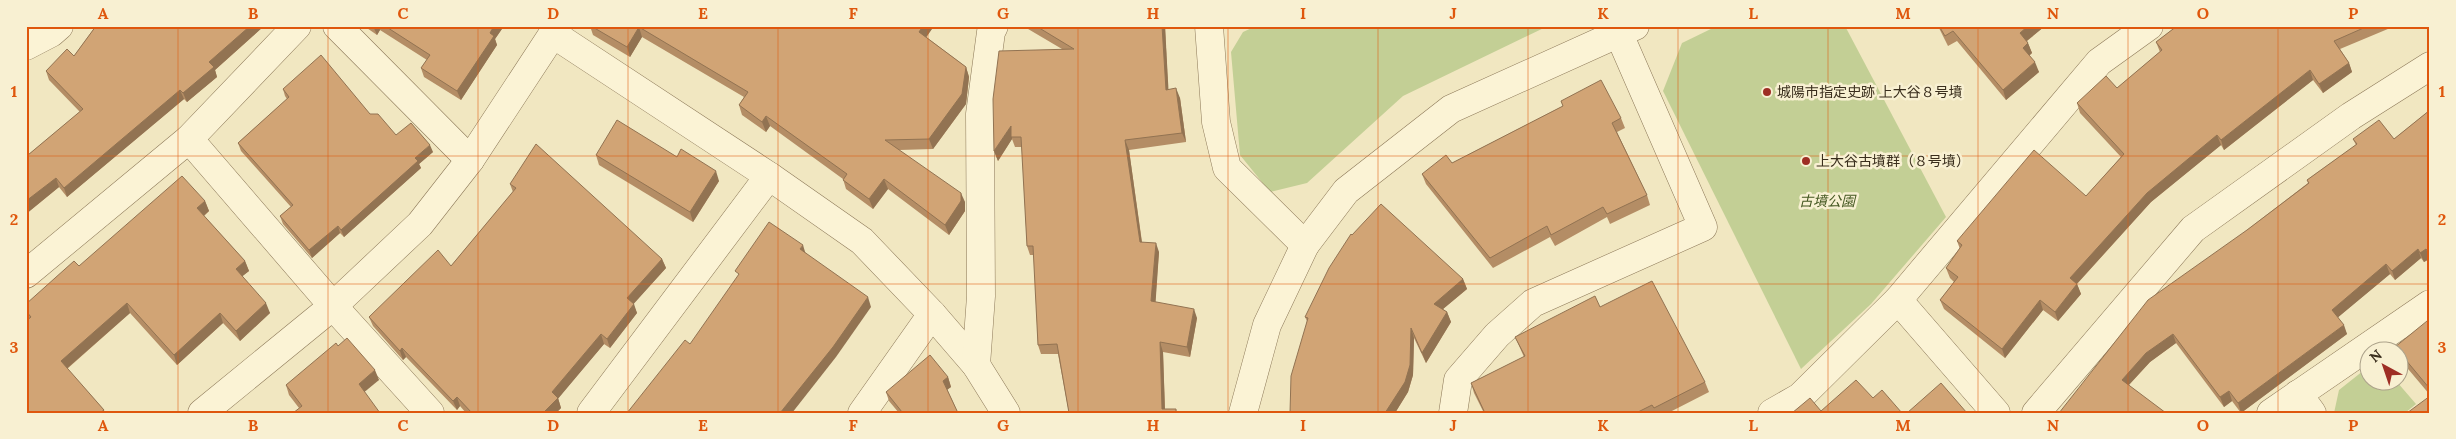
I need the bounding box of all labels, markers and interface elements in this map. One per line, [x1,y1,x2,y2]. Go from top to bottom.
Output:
text: A [98,3,109,23]
text: B [248,3,259,23]
text: C [397,3,409,23]
text: D [547,3,559,23]
text: E [698,3,708,23]
text: F [848,3,858,23]
text: G [997,3,1009,23]
text: H [1147,3,1160,23]
text: I [1300,3,1306,23]
text: J [1449,3,1457,23]
text: K [1597,3,1609,23]
text: L [1748,3,1758,23]
text: M [1895,3,1911,23]
text: N [2047,3,2059,23]
text: O [2197,3,2209,23]
text: P [2348,3,2358,23]
text: 1 [11,81,17,101]
text: 1 [2439,81,2445,101]
place label: 城陽市指定史跡 上大谷８号墳 [1777,83,1963,101]
marker: 城陽市指定史跡 上大谷８号墳 [1761,86,1773,98]
place label: 上大谷古墳群（８号墳） [1816,152,1970,170]
marker: 上大谷古墳群（８号墳） [1800,155,1812,167]
park label: 古墳公園 [1799,192,1857,210]
text: 2 [10,209,18,229]
text: 2 [2438,209,2446,229]
text: 3 [10,337,19,357]
text: 3 [2438,337,2447,357]
north arrow [2358,342,2408,392]
text: N [2366,346,2386,366]
text: A [98,415,109,435]
text: B [248,415,259,435]
text: C [397,415,409,435]
text: D [547,415,559,435]
text: E [698,415,708,435]
text: F [848,415,858,435]
text: G [997,415,1009,435]
text: H [1147,415,1160,435]
text: I [1300,415,1306,435]
text: J [1449,415,1457,435]
text: K [1597,415,1609,435]
text: L [1748,415,1758,435]
text: M [1895,415,1911,435]
text: N [2047,415,2059,435]
text: O [2197,415,2209,435]
text: P [2348,415,2358,435]

